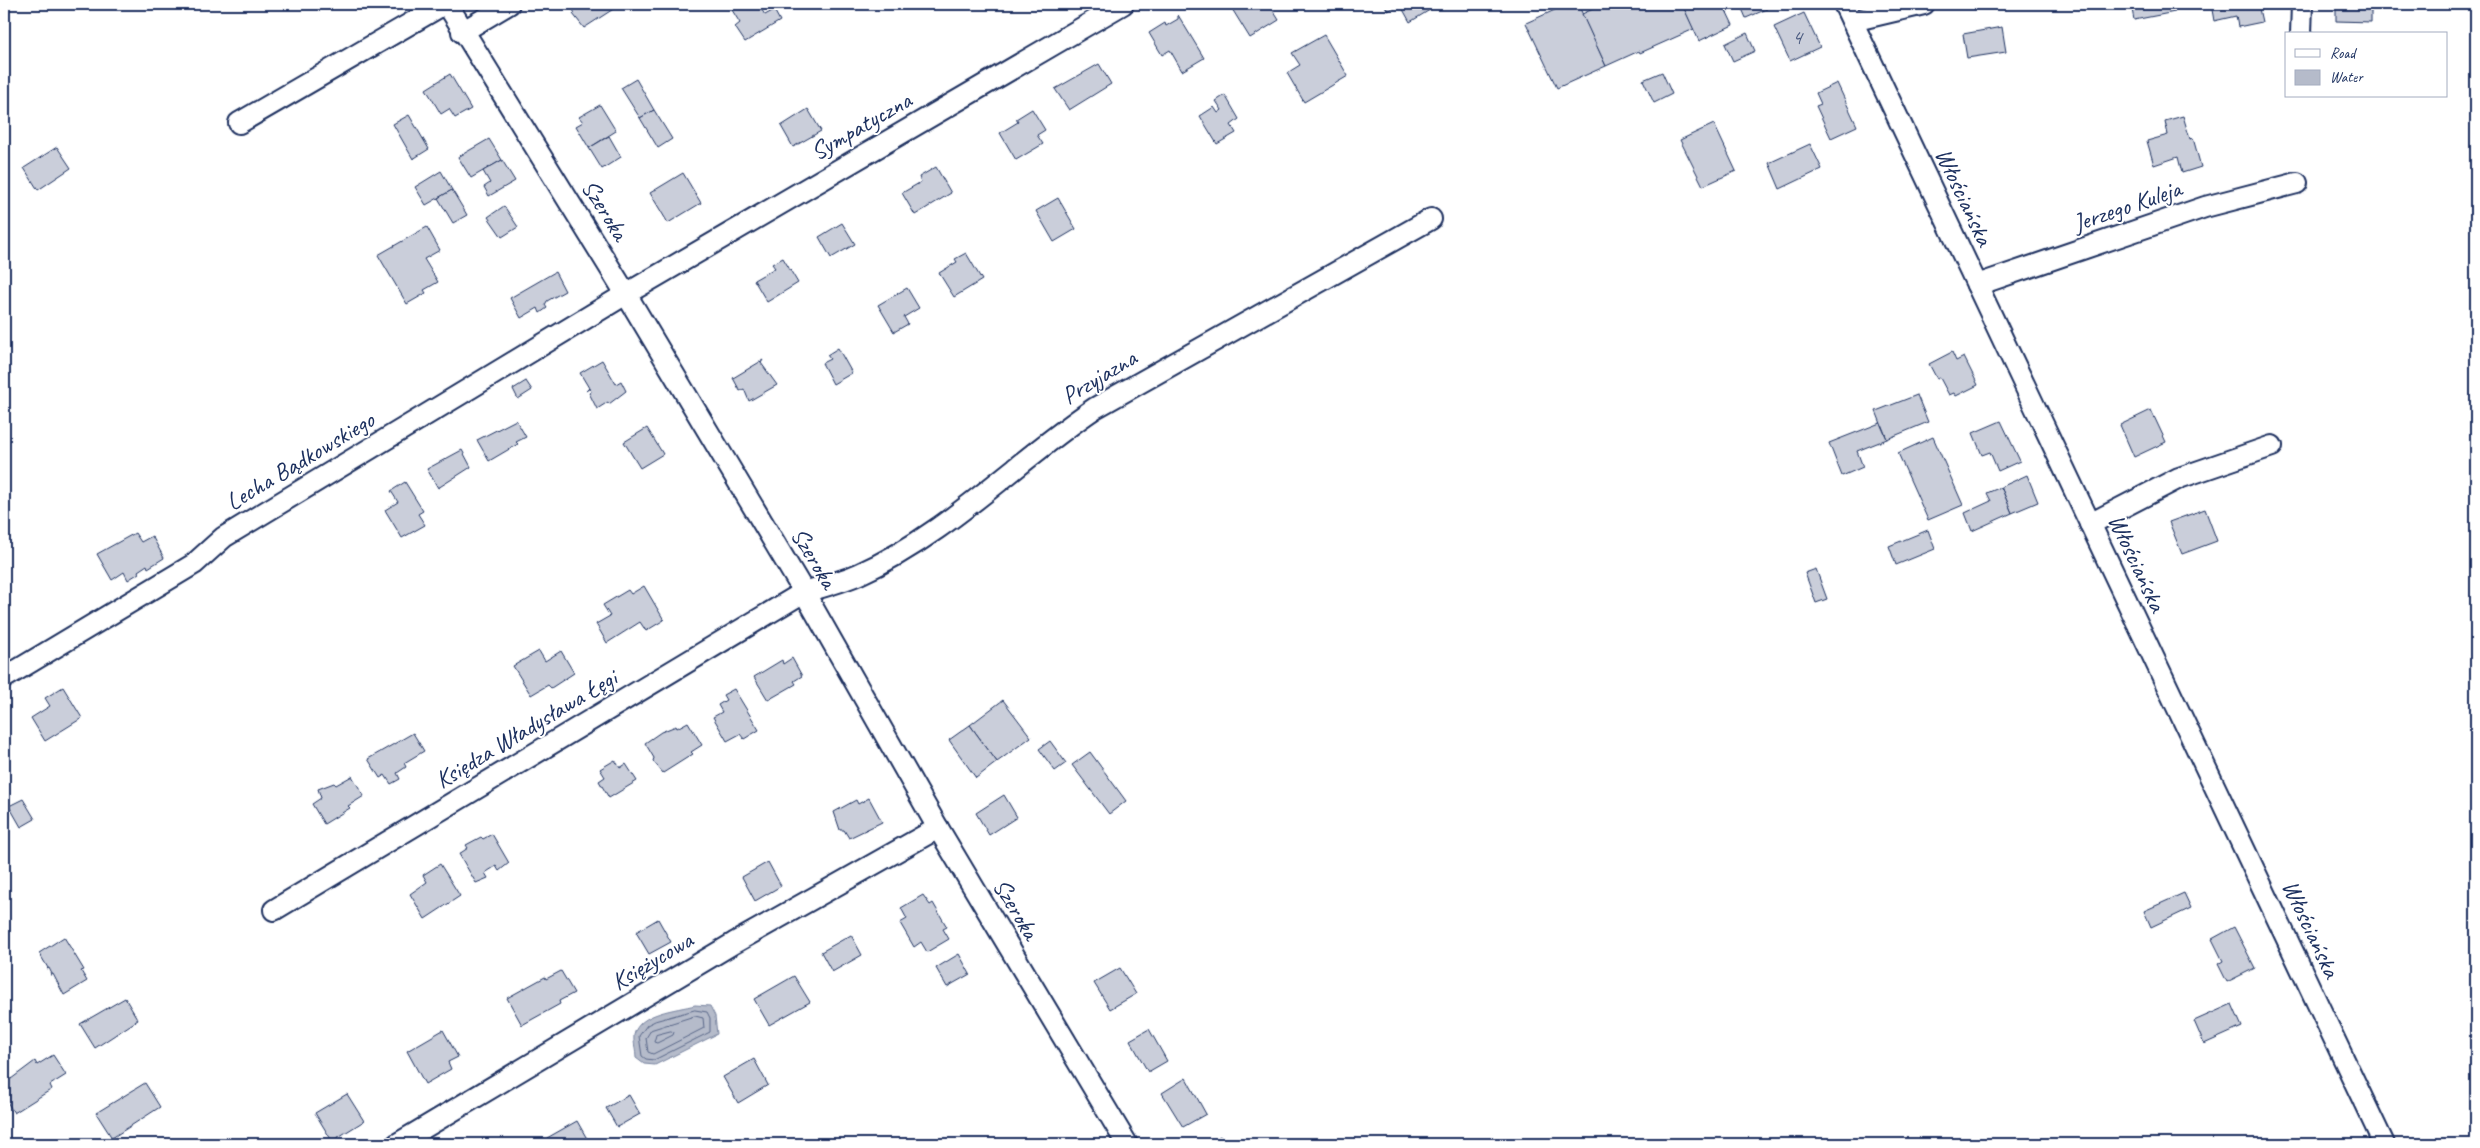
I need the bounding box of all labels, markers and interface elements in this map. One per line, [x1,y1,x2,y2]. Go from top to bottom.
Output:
house number: 4 [1792,23,1804,51]
legend [2285,32,2448,98]
text: Road [2330,44,2357,63]
text: Water [2330,68,2364,87]
street label: Sympatyczna [805,83,919,168]
street label: Włościańska [1927,143,2001,253]
street label: Jerzego Kuleja [2068,172,2188,240]
street label: Szeroka [574,174,637,249]
street label: Przyjazna [1056,341,1144,412]
street label: Lecha Bądkowskiego [220,404,381,518]
street label: Włościańska [2100,509,2174,619]
street label: Szeroka [783,522,846,597]
street label: Księdza Władysława Łęgi [429,660,626,796]
street label: Szeroka [985,873,1048,948]
street label: Włościańska [2274,875,2348,985]
street label: Księżycowa [605,923,700,998]

